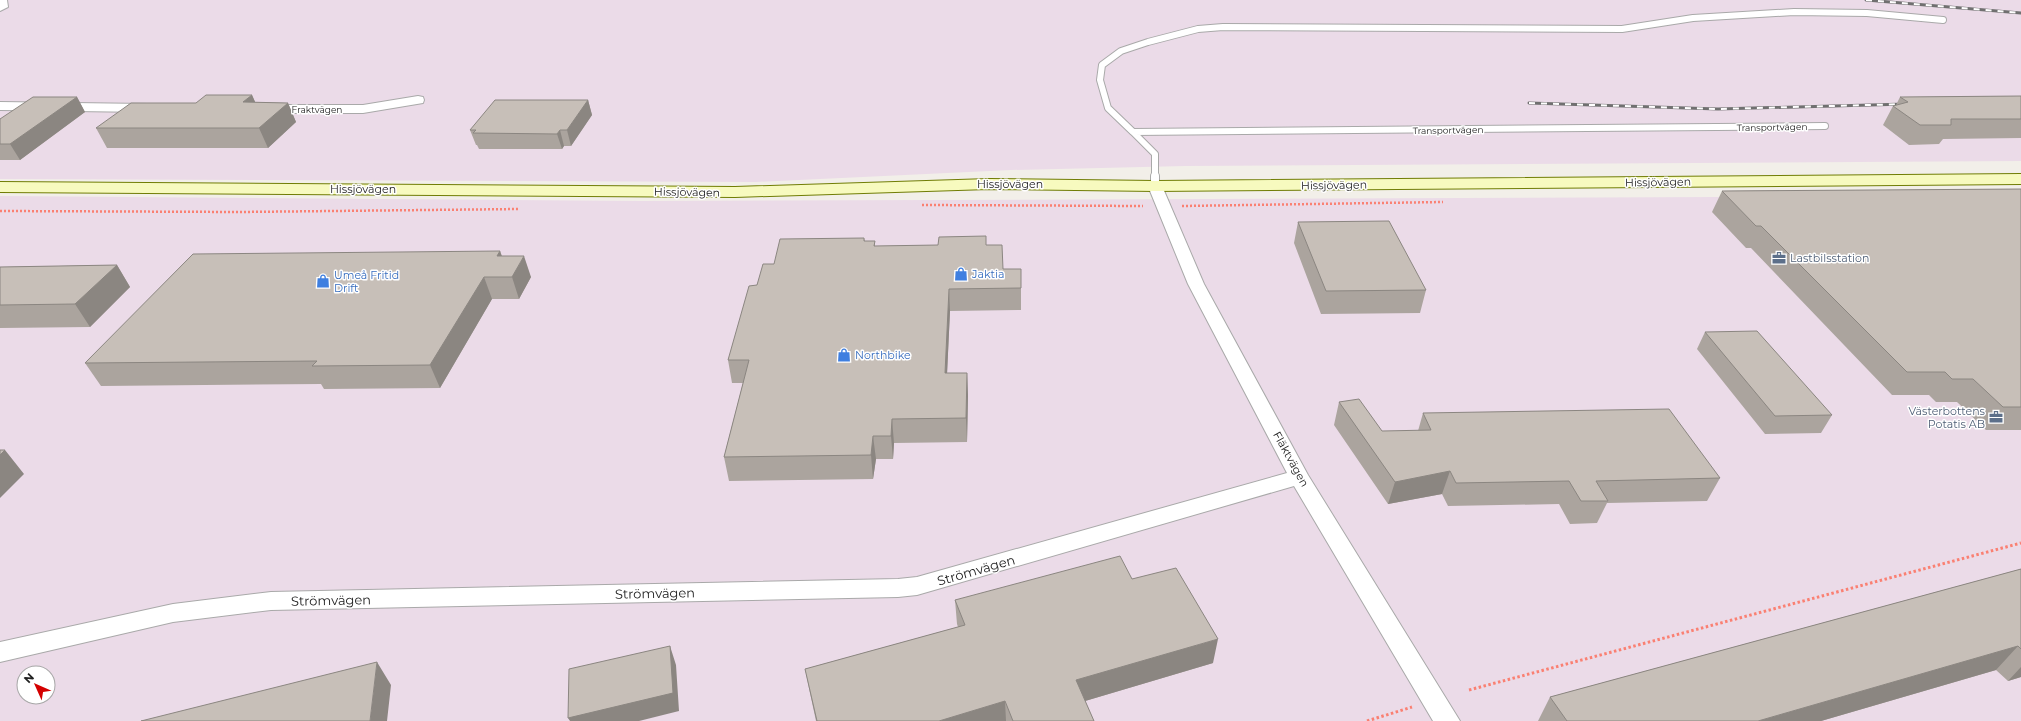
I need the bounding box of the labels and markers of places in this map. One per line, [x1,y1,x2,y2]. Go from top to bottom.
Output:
office icon: Lastbilsstation [1771,250,1787,266]
place label: Lastbilsstation [1790,251,1869,265]
shop icon: Jaktia [953,266,969,282]
place label: Jaktia [971,267,1005,281]
place label: Umeå Fritid Drift [334,268,399,295]
shop icon: Umeå Fritid Drift [315,273,331,289]
shop icon: Northbike [836,347,852,363]
place label: Northbike [855,348,911,362]
place label: Västerbottens Potatis AB [1908,404,1986,431]
office icon: Västerbottens Potatis AB [1988,409,2004,425]

